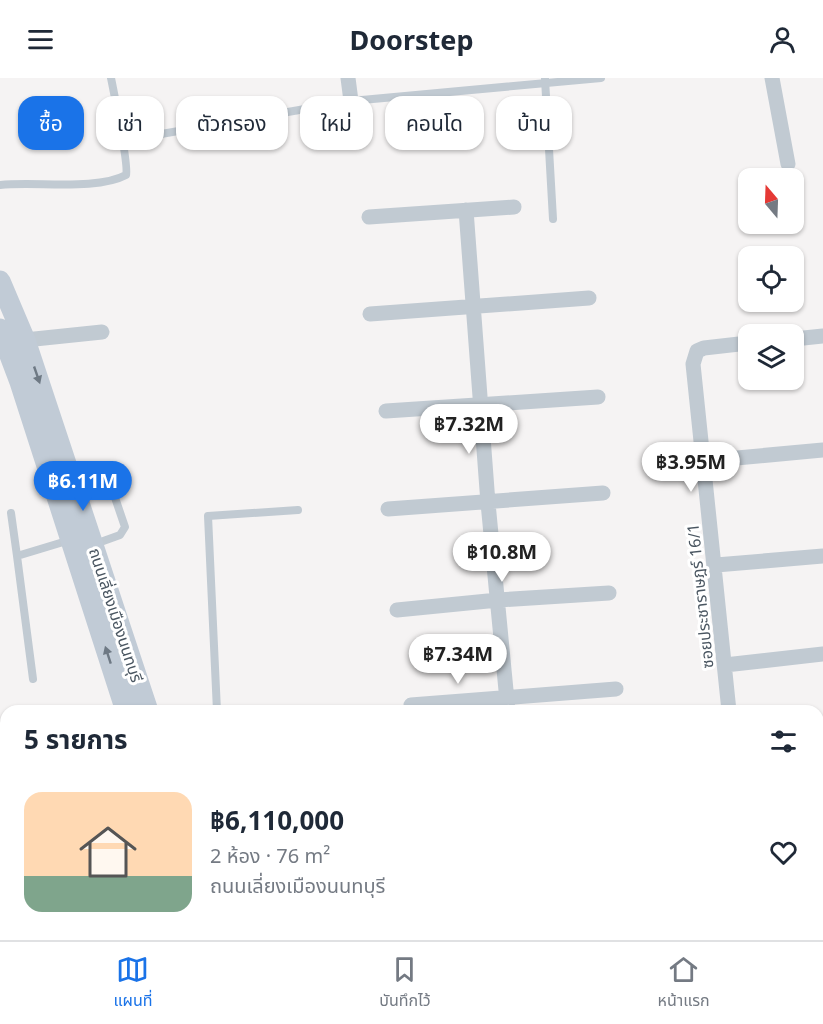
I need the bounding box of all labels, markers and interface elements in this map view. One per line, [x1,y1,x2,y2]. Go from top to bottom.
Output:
text: Doorstep [349,21,474,58]
icon: menu [24,23,57,56]
icon: person [766,23,799,56]
chip: ซื้อ [18,96,84,150]
chip: เช่า [96,96,164,150]
chip: ตัวกรอง [176,96,288,150]
chip: ใหม่ [300,96,373,150]
chip: คอนโด [385,96,484,150]
chip: บ้าน [496,96,572,150]
north arrow [738,168,804,234]
map controls [738,168,804,390]
button: locate [738,246,804,312]
button: layers [738,324,804,390]
one-way arrow [32,366,42,384]
pin: ฿7.32M [420,404,518,455]
text: ฿7.32M [434,410,504,437]
pin: ฿3.95M [642,442,740,493]
text: ฿3.95M [656,448,726,475]
pin: ฿6.11M [34,461,132,512]
text: ฿6.11M [48,467,118,494]
street label: ซอยประชาราษฎร์ 16/1 [681,523,719,669]
pin: ฿10.8M [453,532,551,583]
text: ฿10.8M [467,538,537,565]
street label: ถนนเลี่ยงเมืองนนทบุรี [84,545,148,685]
pin: ฿7.34M [409,634,507,685]
text: ฿7.34M [423,640,493,667]
one-way arrow [103,646,112,664]
text: 5 รายการ [24,721,128,757]
icon: filters [767,725,800,758]
text: ฿6,110,000 [210,802,344,838]
icon: home [72,816,144,888]
icon: heart [767,836,800,869]
text: 2 ห้อง · 76 m² [210,842,330,869]
text: ถนนเลี่ยงเมืองนนทบุรี [210,872,385,899]
tab: แผนที่ [113,953,152,1013]
tab: บันทึกไว้ [379,953,431,1013]
tab: หน้าแรก [658,953,710,1013]

